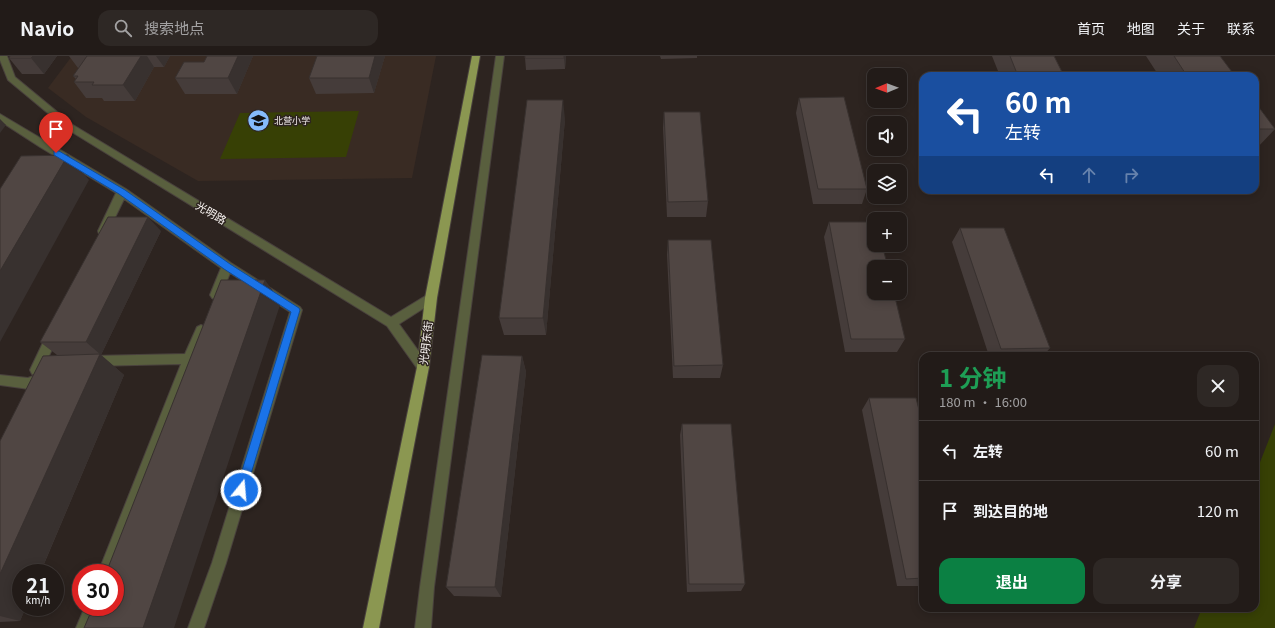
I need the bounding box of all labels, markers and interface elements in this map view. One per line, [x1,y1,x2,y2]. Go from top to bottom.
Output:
search box [98,10,378,46]
text: Navio [20,14,74,41]
icon: search [112,17,134,39]
text: 搜索地点 [144,17,204,38]
text: 首页 [1077,18,1105,38]
text: 地图 [1127,18,1155,38]
text: 关于 [1177,18,1205,38]
text: 联系 [1227,18,1255,38]
north arrow [867,68,907,108]
map controls [867,68,907,300]
text: 60 m [1005,81,1071,121]
icon: left [939,88,991,140]
school or university icon: 北营小学 [245,108,271,134]
pin [39,112,73,153]
place label: 北营小学 [274,114,310,127]
button: sound [867,116,907,156]
icon: arrive [45,118,67,140]
text: 左转 [1005,118,1041,144]
button: layers [867,164,907,204]
icon: left [1036,164,1058,186]
icon: ahead [1078,164,1100,186]
icon: right [1120,164,1142,186]
street label: 光明路 [193,197,230,227]
button: + [867,212,907,252]
button: − [867,260,907,300]
street label: 光明东街 [414,320,436,366]
text: 1 分钟 [939,359,1007,394]
button: close [1197,365,1239,407]
text: 180 m · 16:00 [939,392,1027,411]
icon: left [939,440,961,462]
text: 左转 [973,440,1003,461]
text: 60 m [1205,440,1239,461]
position arrow [220,469,262,511]
icon: arrive [939,500,961,522]
text: 到达目的地 [973,500,1048,521]
text: 120 m [1197,500,1239,521]
button: 退出 [939,558,1085,604]
button: 分享 [1093,558,1239,604]
speed limit sign: 30 [72,564,124,616]
text: 21 [26,570,50,599]
text: km/h [26,592,50,607]

